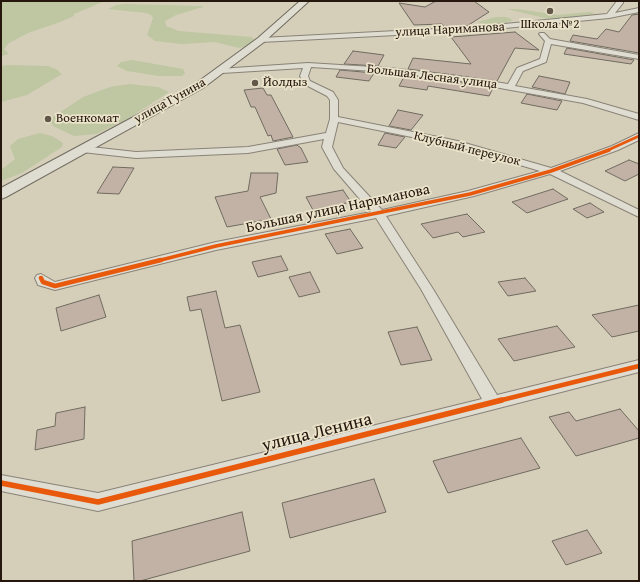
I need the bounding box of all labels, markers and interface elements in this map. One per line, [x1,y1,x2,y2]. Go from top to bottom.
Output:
marker: Школа №2 [545,6,555,16]
place label: Школа №2 [520,17,580,33]
street label: улица Нариманова [395,19,505,41]
street label: Большая Лесная улица [366,61,498,93]
street label: улица Гунина [131,75,209,127]
place label: Йолдыз [263,75,307,91]
marker: Йолдыз [250,78,260,88]
place label: Военкомат [56,111,119,127]
marker: Военкомат [43,114,53,124]
street label: Клубный переулок [412,128,522,170]
street label: Большая улица Нариманова [244,181,432,237]
street label: улица Ленина [260,409,374,457]

